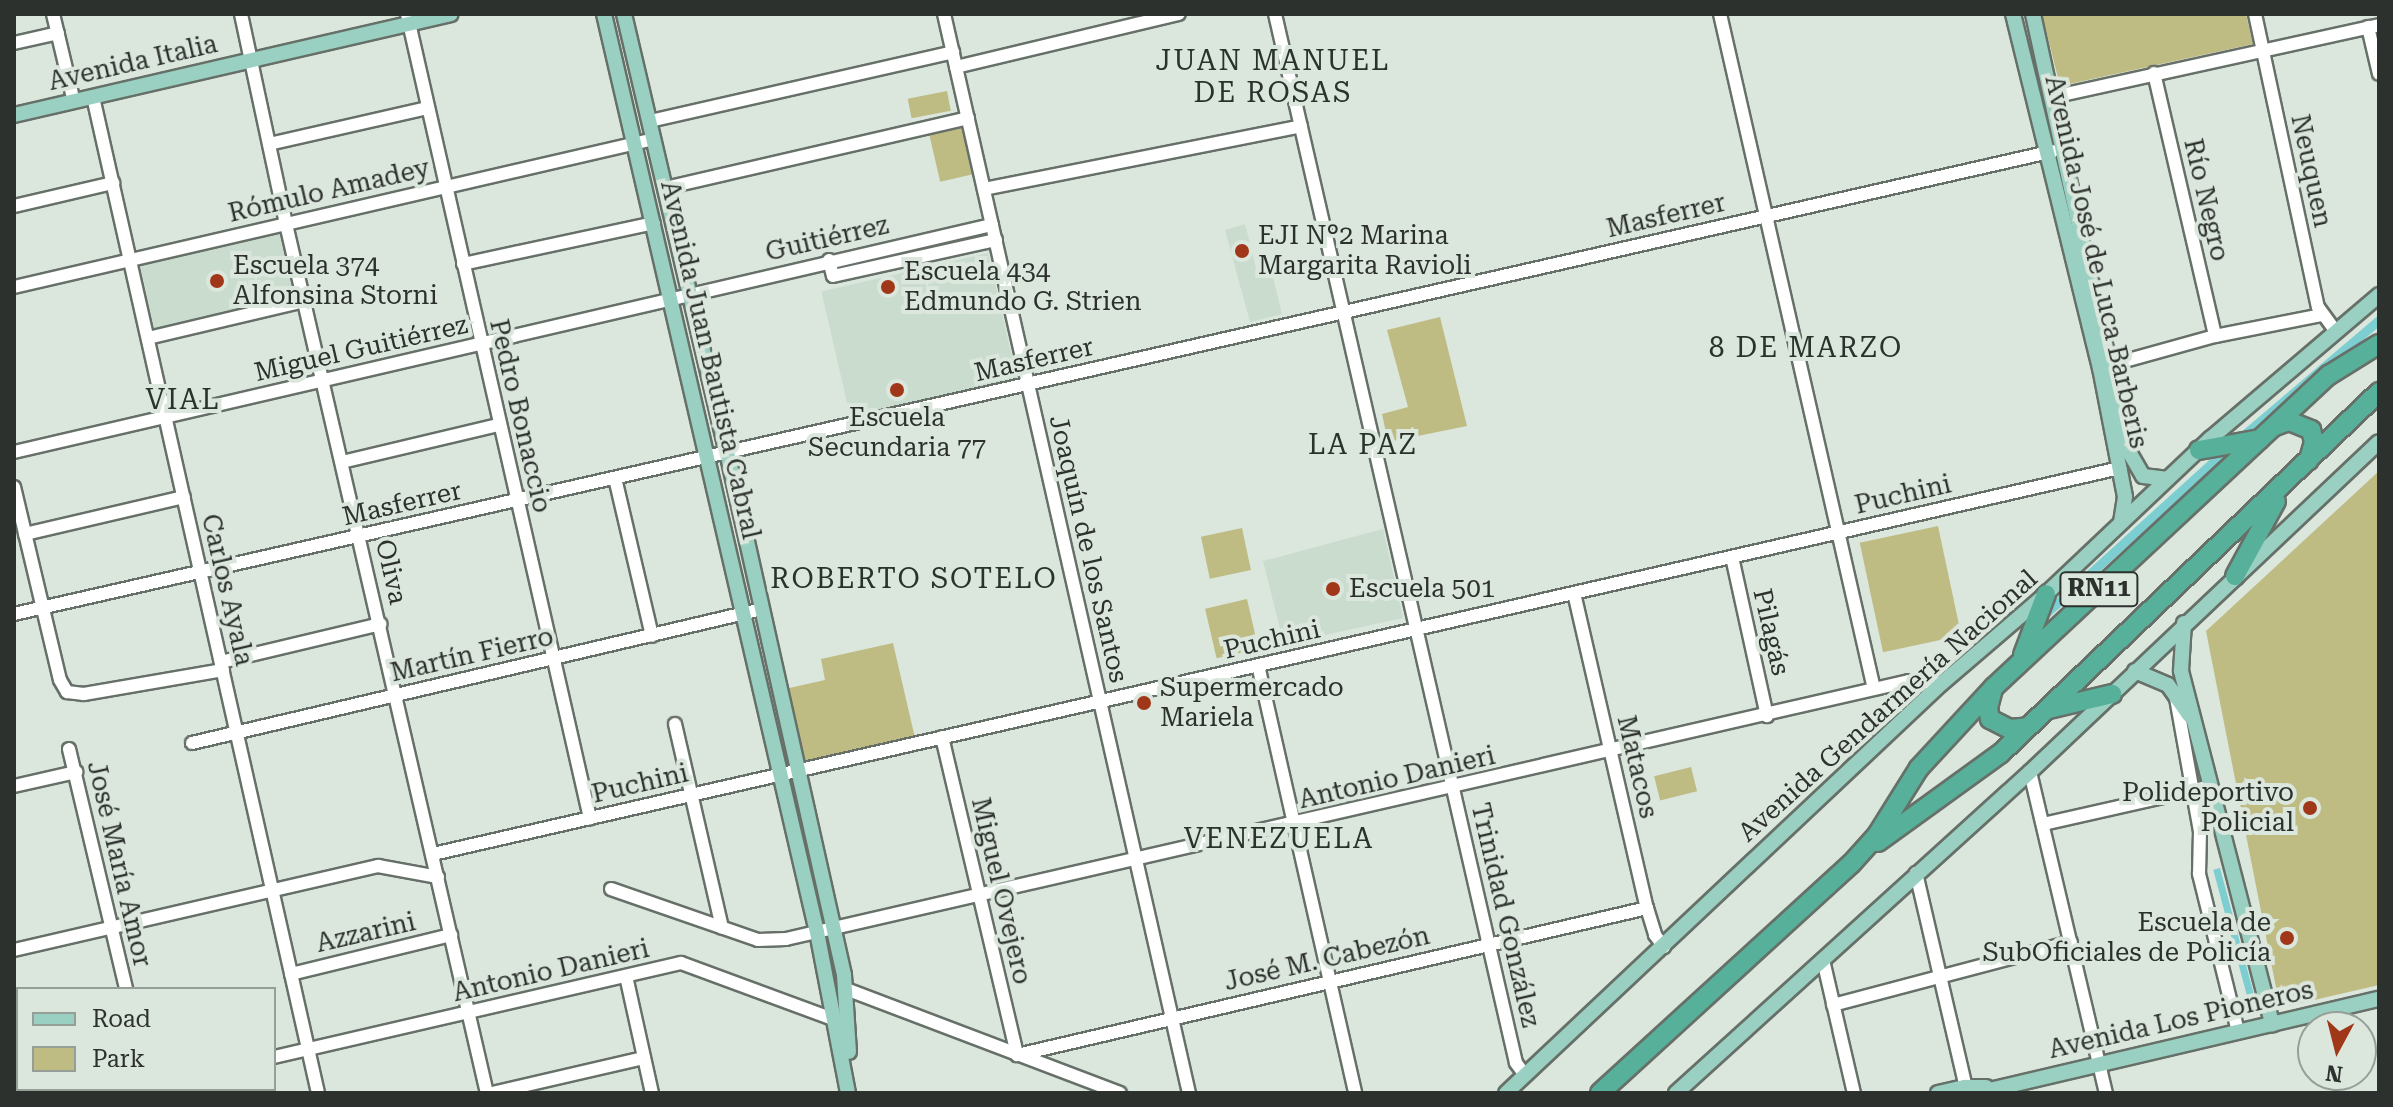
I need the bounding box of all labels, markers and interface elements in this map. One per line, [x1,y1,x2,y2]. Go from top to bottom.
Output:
street label: Avenida Italia [45,28,221,98]
district label: JUAN MANUEL DE ROSAS [1156,44,1390,110]
street label: Avenida José de Luca Barberis [2038,73,2154,451]
street label: Neuquen [2284,112,2338,230]
street label: Río Negro [2177,136,2235,264]
street label: Rómulo Amadey [225,153,433,229]
street label: Avenida Juan Bautista Cabral [654,178,766,542]
street label: Masferrer [1604,187,1728,245]
street label: Guitiérrez [763,210,891,268]
place label: EJI N°2 Marina Margarita Ravioli [1258,220,1471,282]
marker: EJI N°2 Marina Margarita Ravioli [1233,242,1251,260]
place label: Escuela 374 Alfonsina Storni [233,250,438,312]
place label: Escuela 434 Edmundo G. Strien [904,256,1141,318]
marker: Escuela 374 Alfonsina Storni [208,272,226,290]
marker: Escuela 434 Edmundo G. Strien [879,278,897,296]
street label: Miguel Guitiérrez [251,309,471,389]
street label: Pedro Bonaccio [483,316,557,516]
street label: Masferrer [972,331,1096,389]
district label: 8 DE MARZO [1709,331,1903,365]
marker: Escuela Secundaria 77 [888,381,906,399]
district label: VIAL [146,383,220,417]
place label: Escuela Secundaria 77 [808,402,986,464]
street label: Joaquín de los Santos [1042,412,1134,686]
district label: LA PAZ [1308,428,1418,462]
street label: Puchini [1852,469,1954,521]
street label: Masferrer [340,475,464,533]
street label: Carlos Ayala [194,511,260,669]
street label: Oliva [368,537,414,607]
district label: ROBERTO SOTELO [770,562,1058,596]
street label: Avenida Gendarmería Nacional [1732,563,2044,849]
road number: RN11 [2059,569,2139,609]
place label: Escuela 501 [1349,573,1495,605]
marker: Escuela 501 [1324,580,1342,598]
street label: Pilagás [1746,586,1796,678]
street label: Puchini [1221,614,1323,666]
street label: Martín Fierro [387,621,557,689]
place label: Supermercado Mariela [1160,672,1344,734]
marker: Supermercado Mariela [1135,694,1153,712]
street label: Matacos [1610,713,1664,821]
street label: Antonio Danieri [1296,740,1498,816]
street label: José María Amor [80,758,158,970]
street label: Puchini [589,758,691,810]
place label: Polideportivo Policial [2122,777,2294,838]
street label: Miguel Ovejero [964,795,1038,987]
marker: Polideportivo Policial [2301,799,2319,817]
street label: Trinidad González [1464,800,1546,1030]
district label: VENEZUELA [1184,822,1374,856]
street label: Azzarini [313,906,419,960]
place label: Escuela de SubOficiales de Policía [1983,907,2271,968]
street label: José M. Cabezón [1221,920,1433,998]
marker: Escuela de SubOficiales de Policía [2278,929,2296,947]
street label: Antonio Danieri [450,933,652,1009]
street label: Avenida Los Pioneros [2046,974,2316,1066]
legend [16,987,276,1091]
text: Road [92,1005,151,1033]
north arrow [2297,1011,2377,1091]
text: Park [92,1045,145,1073]
text: N [2324,1060,2344,1087]

